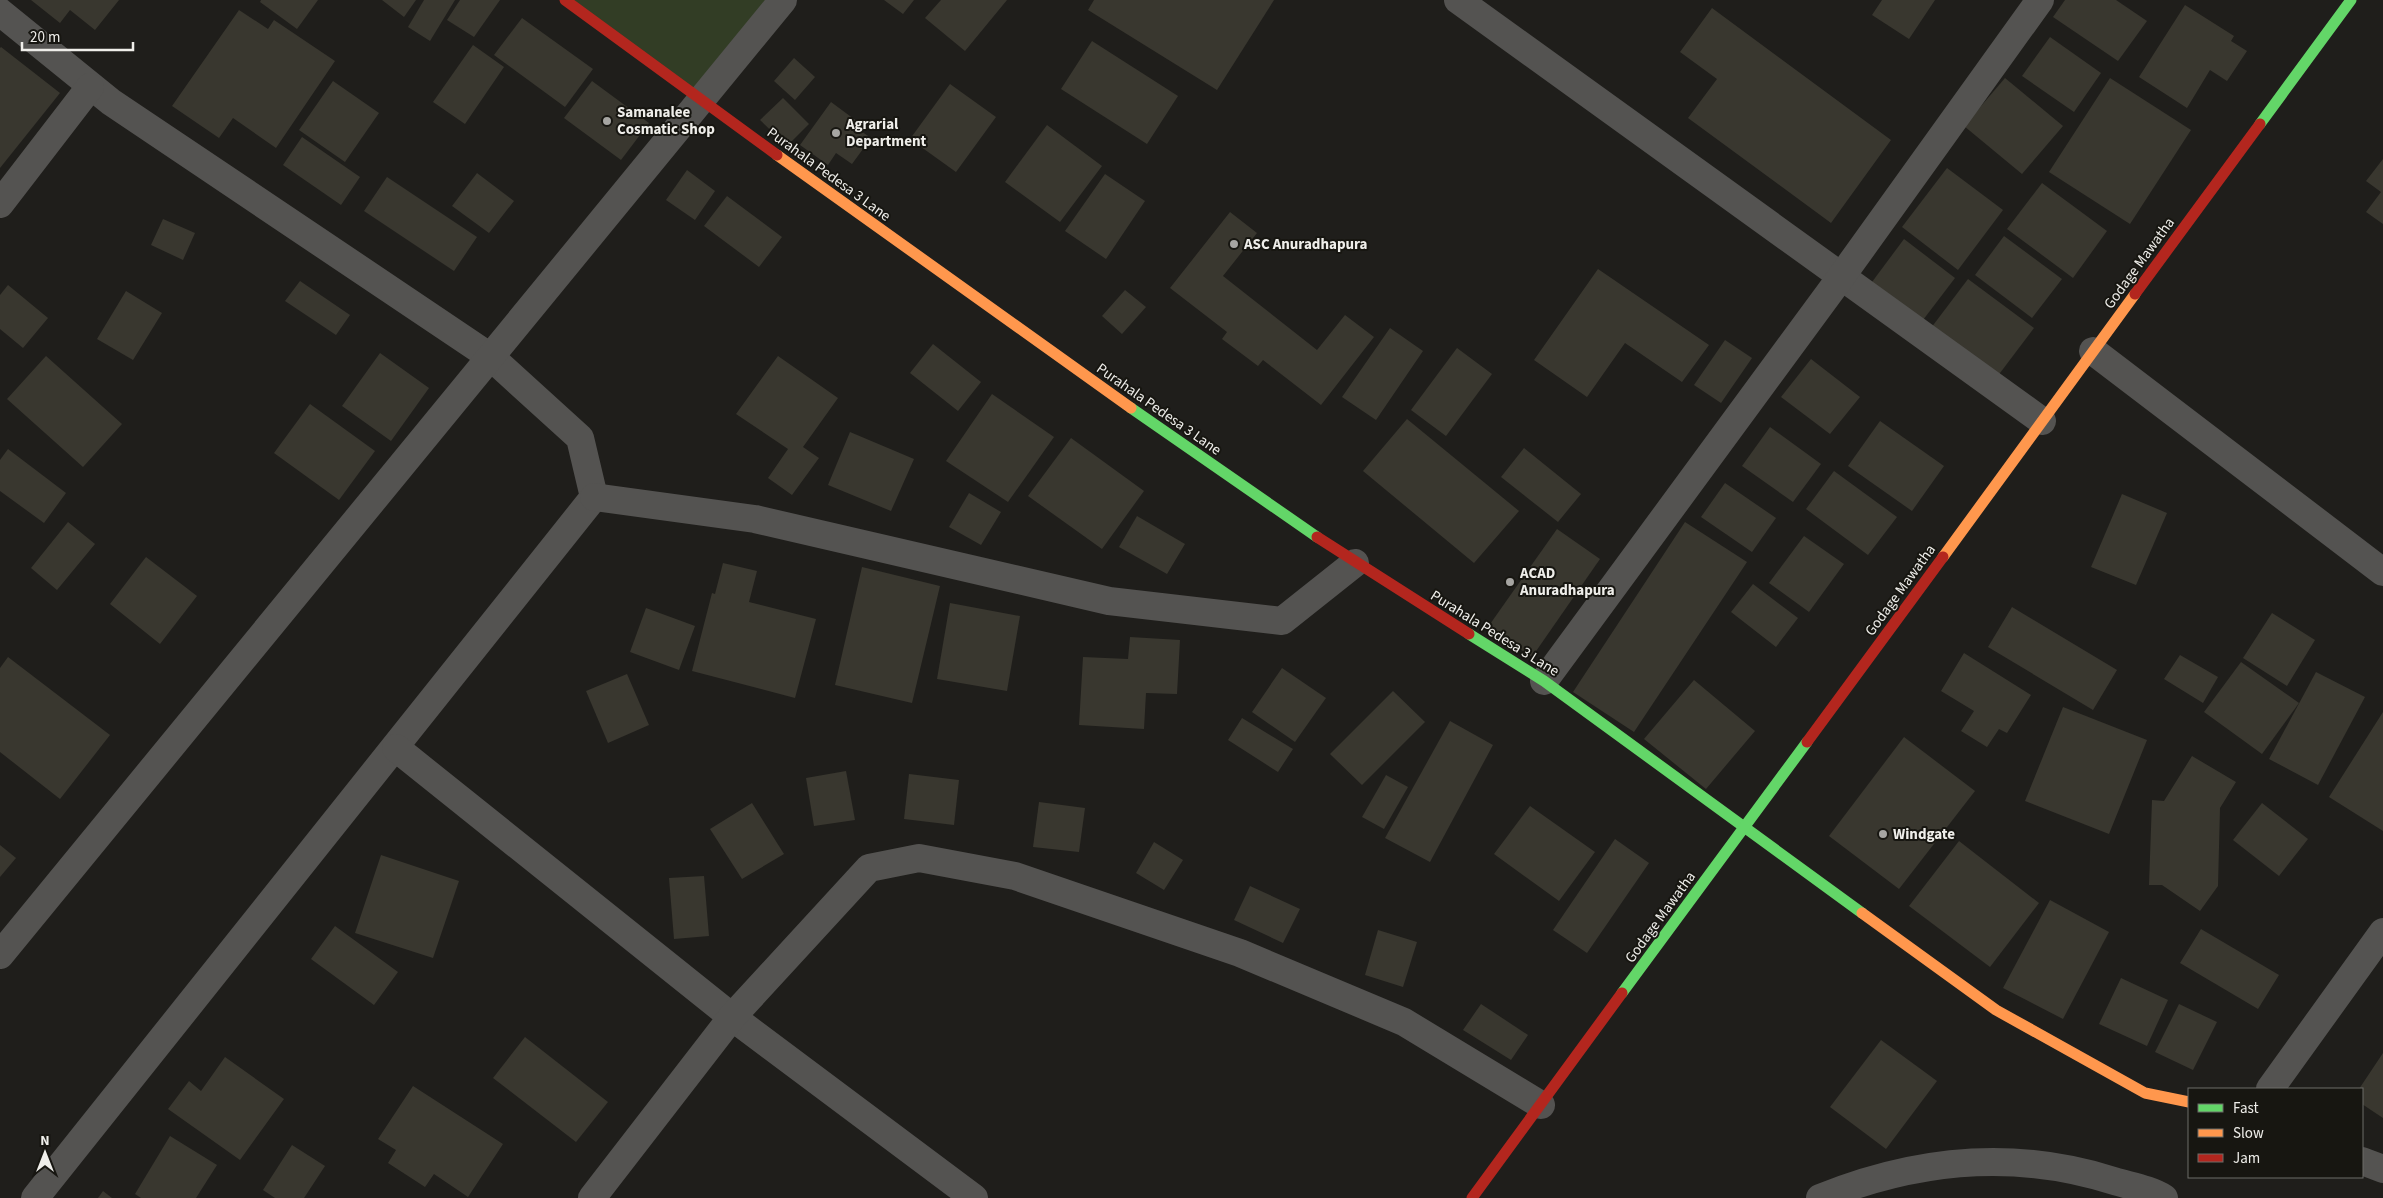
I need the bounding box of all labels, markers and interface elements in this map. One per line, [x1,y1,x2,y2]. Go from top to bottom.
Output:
scale bar [22,20,134,52]
text: 20 m [30,27,60,48]
place label: Samanalee Cosmatic Shop [617,102,715,140]
place label: Agrarial Department [845,114,927,152]
marker: Samanalee Cosmatic Shop [601,115,613,127]
street label: Purahala Pedesa 3 Lane [763,122,895,226]
marker: Agrarial Department [830,127,842,139]
street label: Godage Mawatha [2099,213,2180,313]
place label: ASC Anuradhapura [1243,234,1368,255]
marker: ASC Anuradhapura [1228,238,1240,250]
street label: Purahala Pedesa 3 Lane [1092,358,1225,461]
street label: Godage Mawatha [1860,540,1941,640]
place label: ACAD Anuradhapura [1519,563,1615,601]
marker: ACAD Anuradhapura [1504,576,1516,588]
street label: Purahala Pedesa 3 Lane [1426,585,1563,682]
place label: Windgate [1893,824,1955,845]
marker: Windgate [1877,828,1889,840]
street label: Godage Mawatha [1620,867,1701,967]
legend [2188,1088,2363,1178]
text: Fast [2233,1098,2259,1119]
text: Slow [2233,1123,2264,1144]
north arrow [20,1128,70,1178]
text: N [40,1131,50,1151]
text: Jam [2233,1148,2260,1169]

